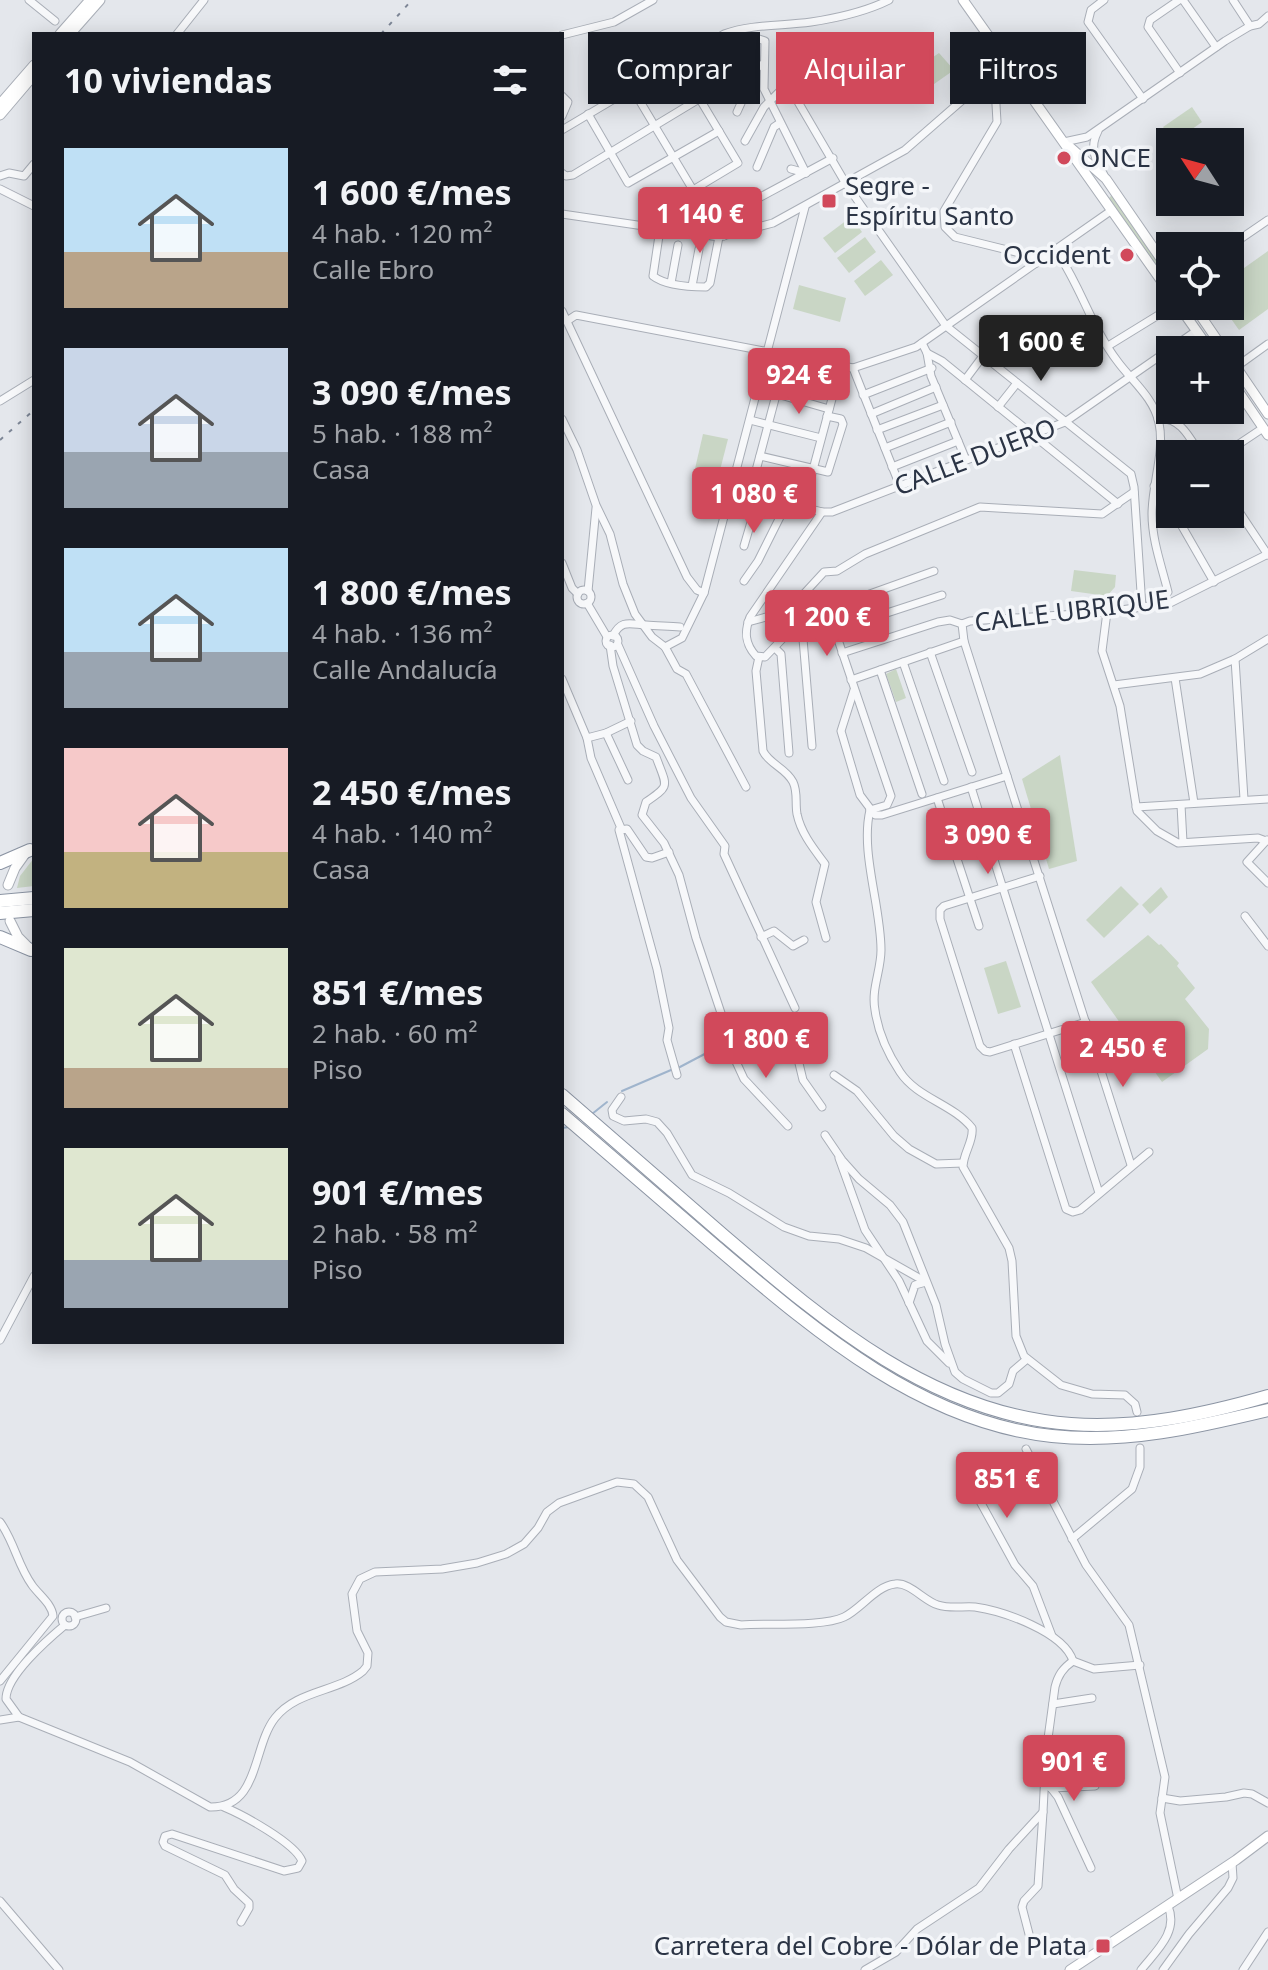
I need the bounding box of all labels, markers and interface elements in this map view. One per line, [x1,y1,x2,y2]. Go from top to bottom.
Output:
chip: Comprar [588,32,760,104]
chip: Alquilar [776,32,934,104]
chip: Filtros [950,32,1086,104]
text: 10 viviendas [64,57,272,103]
icon: filters [488,58,532,102]
north arrow [1156,128,1244,216]
map controls [1156,128,1244,528]
place label: ONCE [1080,139,1151,175]
marker: ONCE [1055,149,1073,167]
place label: Segre - Espíritu Santo [845,167,1014,233]
text: 1 600 €/mes [312,169,512,215]
icon: home [128,180,224,276]
pin: 1 140 € [626,187,774,255]
marker: Segre - Espíritu Santo [820,192,838,210]
text: 1 140 € [656,195,744,231]
text: 4 hab. · 120 m² [312,215,493,251]
button: locate [1156,232,1244,320]
place label: Occident [1003,236,1111,272]
marker: Occident [1118,246,1136,264]
text: Calle Ebro [312,251,434,287]
pin: 1 600 € [967,315,1115,383]
text: 1 600 € [997,323,1085,359]
button: + [1156,336,1244,424]
pin: 924 € [743,348,855,416]
text: 924 € [766,356,832,392]
text: 3 090 €/mes [312,369,512,415]
icon: home [128,380,224,476]
street label: CALLE DUERO [889,409,1061,503]
text: 5 hab. · 188 m² [312,415,493,451]
button: − [1156,440,1244,528]
text: Casa [312,451,370,487]
pin: 1 080 € [680,467,828,535]
text: 1 080 € [710,475,798,511]
text: 1 800 €/mes [312,569,512,615]
icon: home [128,580,224,676]
street label: CALLE UBRIQUE [972,580,1171,640]
pin: 1 200 € [753,590,901,658]
text: 1 200 € [783,598,871,634]
text: 4 hab. · 136 m² [312,615,493,651]
text: Calle Andalucía [312,651,498,687]
text: 2 450 €/mes [312,769,512,815]
icon: home [128,780,224,876]
pin: 3 090 € [914,808,1062,876]
text: 4 hab. · 140 m² [312,815,493,851]
text: 3 090 € [944,816,1032,852]
text: Casa [312,851,370,887]
text: 851 €/mes [312,969,483,1015]
icon: home [128,980,224,1076]
pin: 1 800 € [692,1012,840,1080]
text: 2 hab. · 60 m² [312,1015,478,1051]
text: 1 800 € [722,1020,810,1056]
pin: 2 450 € [1049,1021,1197,1089]
text: 2 450 € [1079,1029,1167,1065]
text: Piso [312,1051,363,1087]
text: 901 €/mes [312,1169,483,1215]
icon: home [128,1180,224,1276]
text: 2 hab. · 58 m² [312,1215,478,1251]
text: Piso [312,1251,363,1287]
pin: 851 € [951,1452,1063,1520]
text: 851 € [974,1460,1040,1496]
pin: 901 € [1018,1735,1130,1803]
text: 901 € [1041,1743,1107,1779]
place label: Carretera del Cobre - Dólar de Plata [654,1927,1087,1963]
marker: Carretera del Cobre - Dólar de Plata [1094,1937,1112,1955]

